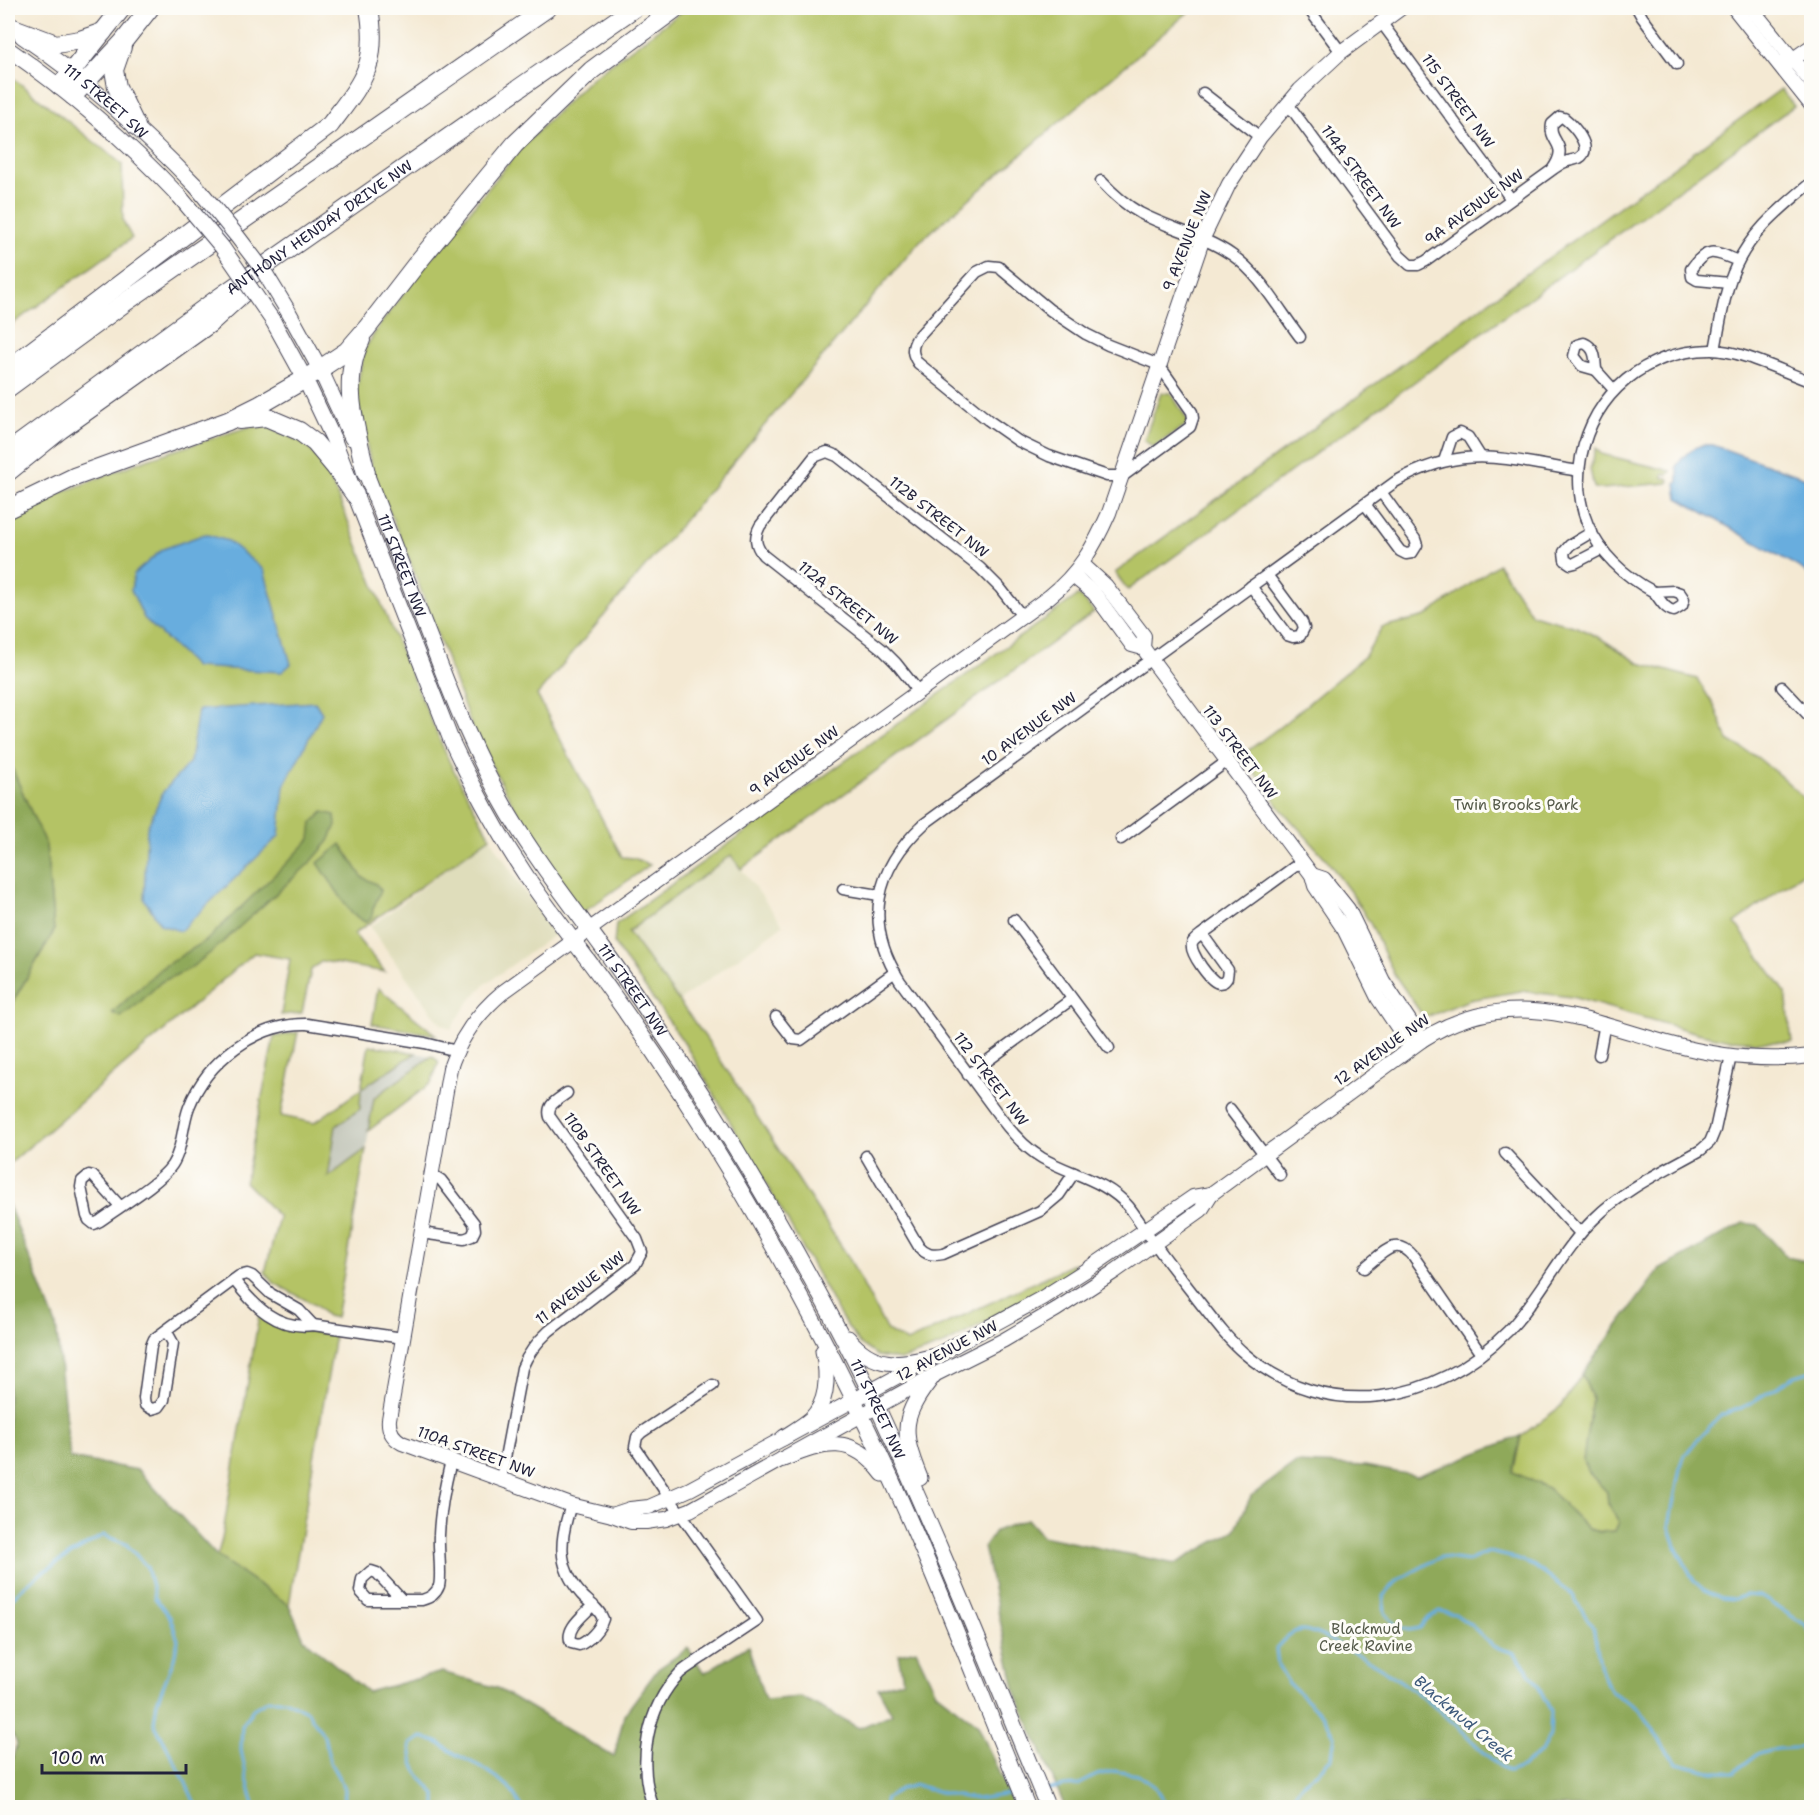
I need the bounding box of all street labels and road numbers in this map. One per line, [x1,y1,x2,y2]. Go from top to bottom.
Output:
street label: 115 STREET NW [1417,50,1499,152]
street label: 111 STREET SW [59,59,152,143]
street label: 114A STREET NW [1317,121,1405,233]
street label: ANTHONY HENDAY DRIVE NW [222,156,417,300]
street label: 9A AVENUE NW [1420,164,1528,250]
street label: 9 AVENUE NW [1158,188,1216,294]
street label: 112B STREET NW [885,472,993,562]
street label: 111 STREET NW [373,511,431,620]
street label: 112A STREET NW [794,557,902,649]
street label: 10 AVENUE NW [978,688,1080,770]
street label: 113 STREET NW [1198,701,1282,803]
street label: 9 AVENUE NW [745,722,843,800]
street label: 111 STREET NW [593,940,672,1040]
street label: 12 AVENUE NW [1330,1010,1434,1090]
street label: 112 STREET NW [949,1028,1033,1130]
street label: 110B STREET NW [559,1108,645,1220]
street label: 11 AVENUE NW [531,1247,629,1329]
street label: 12 AVENUE NW [893,1316,1001,1386]
street label: 111 STREET NW [845,1355,910,1462]
street label: 110A STREET NW [414,1421,538,1483]

